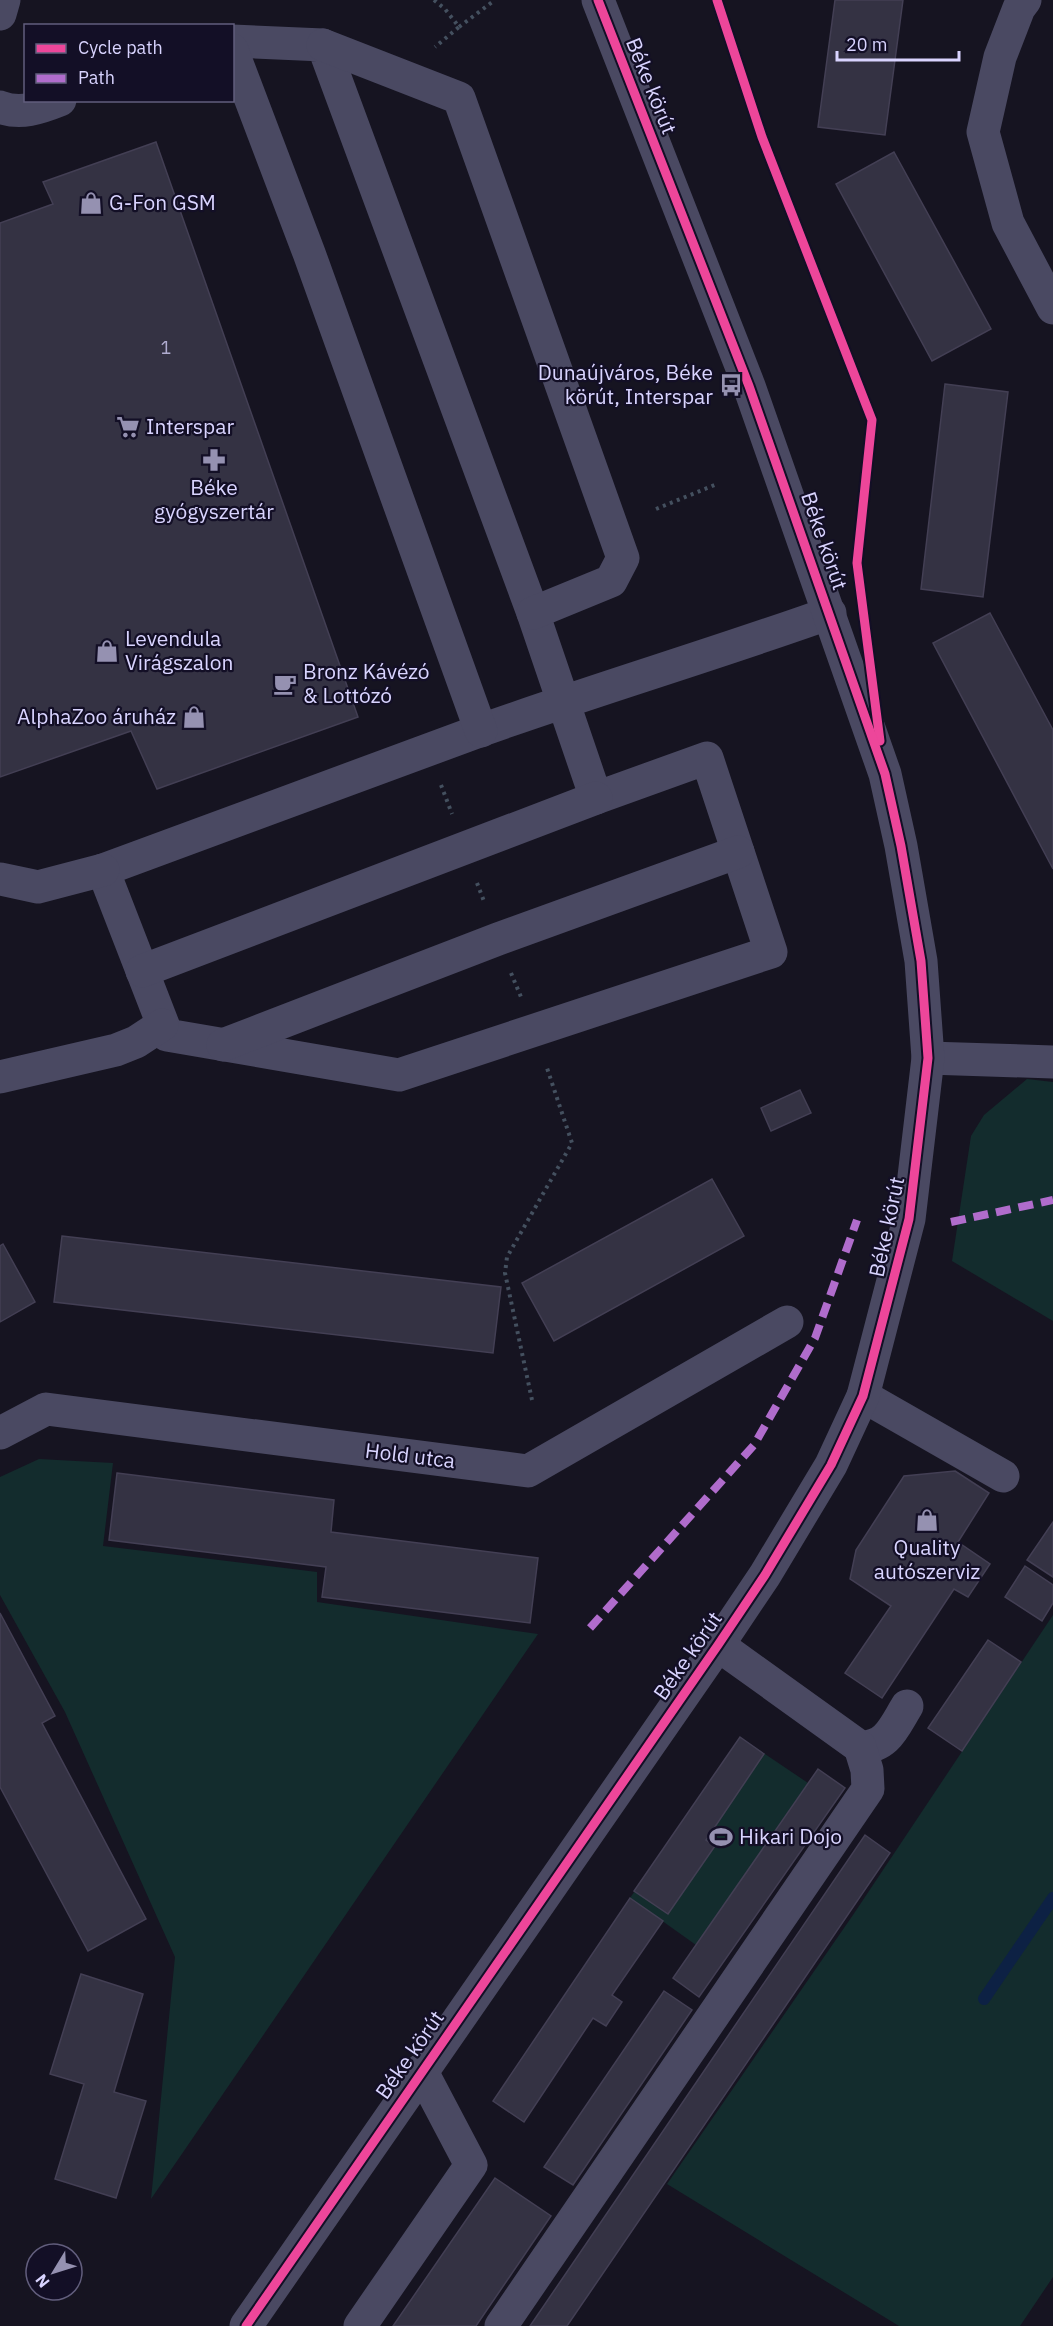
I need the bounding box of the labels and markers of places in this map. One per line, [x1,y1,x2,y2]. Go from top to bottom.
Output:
place label: G-Fon GSM [109,188,216,216]
shop icon: G-Fon GSM [78,190,104,216]
place label: Dunaújváros, Béke körút, Interspar [538,358,713,410]
bus stop icon: Dunaújváros, Béke körút, Interspar [718,372,744,398]
place label: Interspar [146,412,234,440]
supermarket icon: Interspar [115,414,141,440]
pharmacy icon: Béke gyógyszertár [201,447,227,473]
place label: Béke gyógyszertár [154,473,274,525]
place label: Levendula Virágszalon [125,624,233,676]
shop icon: Levendula Virágszalon [94,638,120,664]
place label: Bronz Kávézó & Lottózó [303,657,430,709]
cafe icon: Bronz Kávézó & Lottózó [272,671,298,697]
place label: AlphaZoo áruház [17,702,176,730]
shop icon: AlphaZoo áruház [181,704,207,730]
shop icon: Quality autószerviz [914,1507,940,1533]
place label: Quality autószerviz [874,1533,981,1585]
place label: Hikari Dojo [739,1822,842,1850]
sports icon: Hikari Dojo [708,1824,734,1850]

